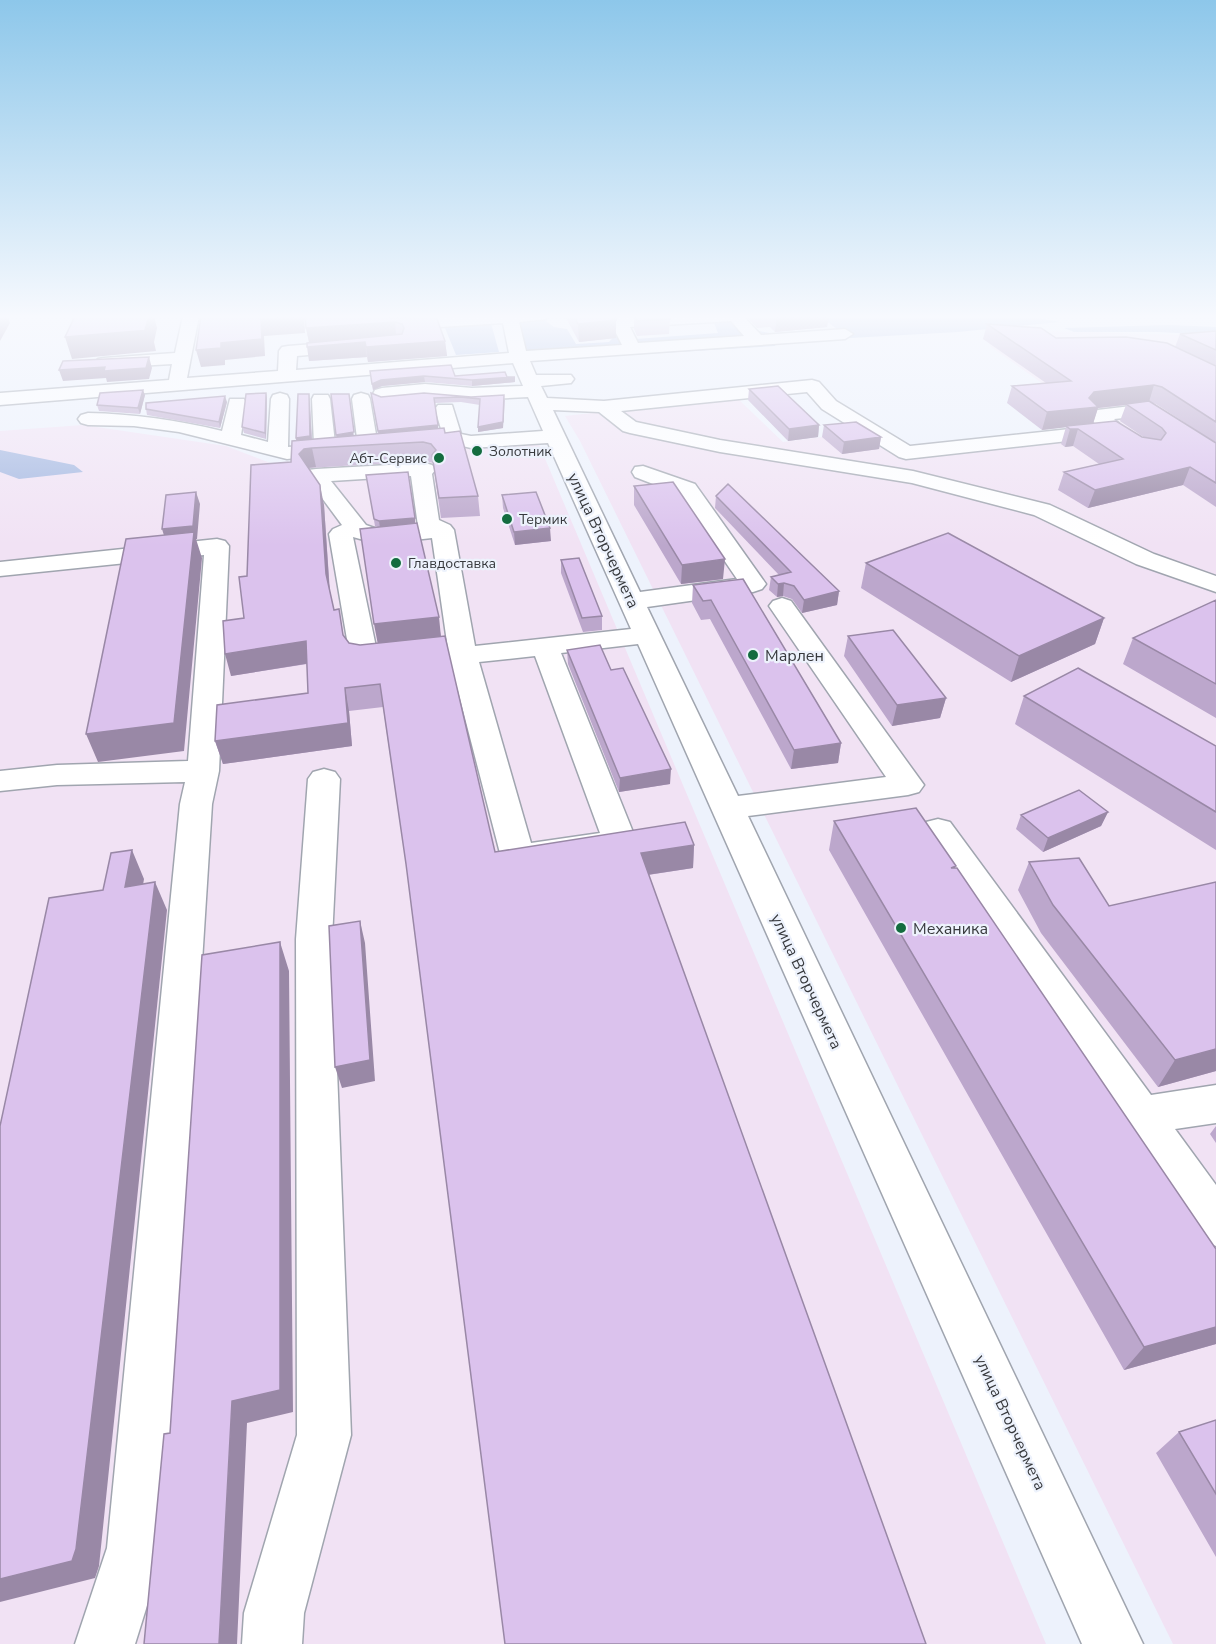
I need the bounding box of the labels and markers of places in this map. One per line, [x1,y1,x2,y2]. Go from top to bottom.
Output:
place label: Золотник [489,442,552,461]
marker: Золотник [470,444,484,458]
place label: Абт-Сервис [349,449,427,468]
marker: Абт-Сервис [432,451,446,465]
place label: Термик [519,510,568,529]
marker: Термик [500,512,514,526]
place label: Главдоставка [408,554,496,573]
marker: Главдоставка [389,556,403,570]
place label: Марлен [765,645,824,667]
marker: Марлен [746,648,760,662]
place label: Механика [913,918,988,940]
marker: Механика [894,921,908,935]

